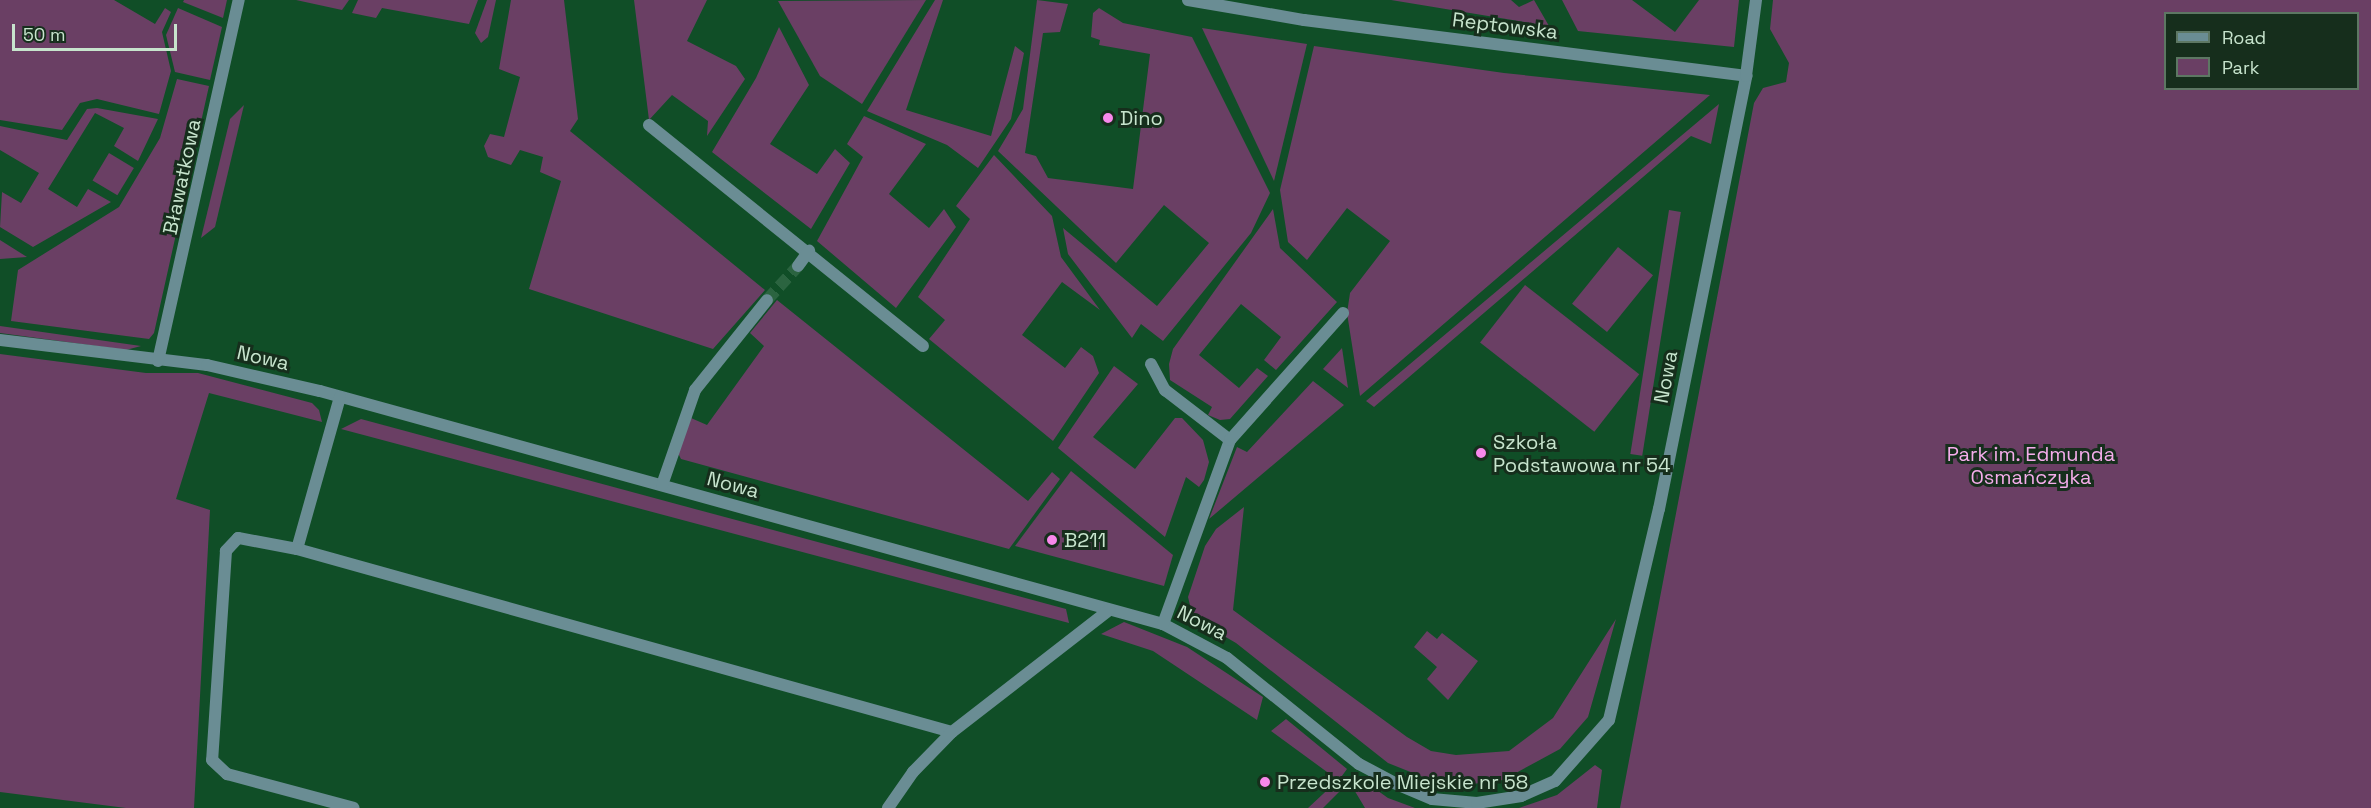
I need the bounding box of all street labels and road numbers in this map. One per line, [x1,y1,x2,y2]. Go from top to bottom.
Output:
street label: Reptowska [1451,8,1559,44]
street label: Bławatkowa [158,117,206,237]
street label: Nowa [235,340,291,376]
street label: Nowa [1649,349,1683,405]
street label: Nowa [704,467,762,503]
street label: Nowa [1173,600,1231,646]

